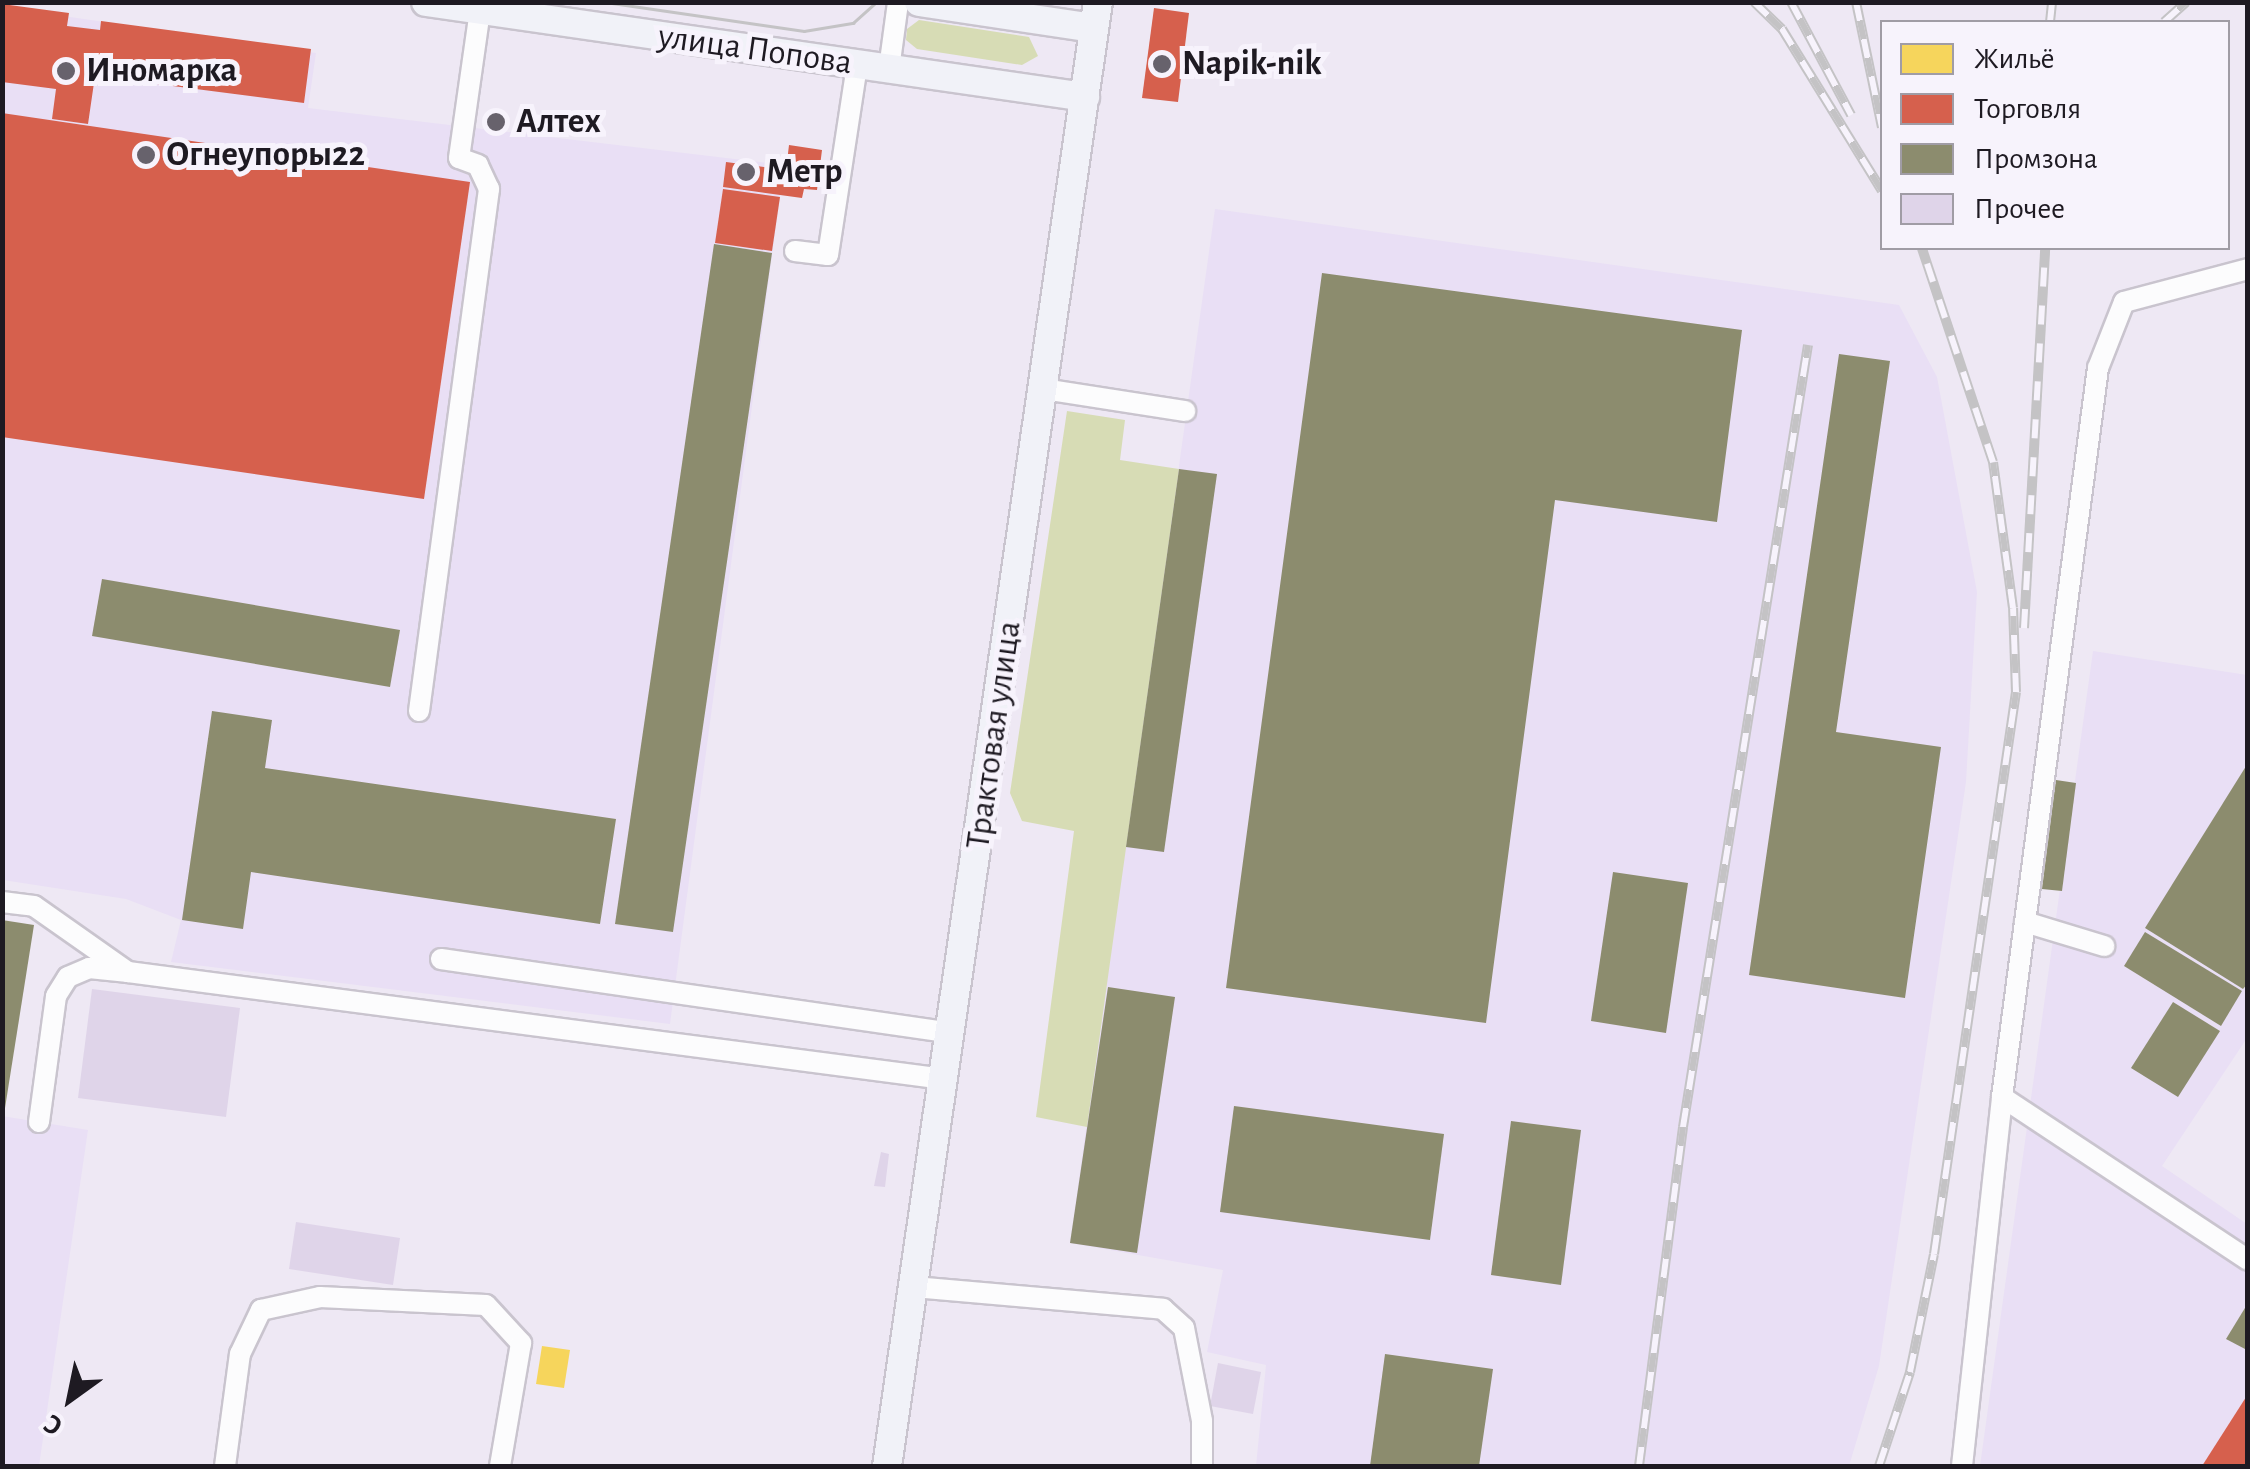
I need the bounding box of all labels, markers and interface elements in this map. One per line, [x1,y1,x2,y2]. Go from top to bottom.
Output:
street label: улица Попова [655,16,855,84]
legend [1880,20,2230,250]
place label: Napik-nik [1182,43,1322,85]
text: Жильё [1974,44,2055,74]
place label: Иномарка [86,50,237,92]
marker: Napik-nik [1151,53,1173,75]
marker: Иномарка [55,60,77,82]
text: Торговля [1974,94,2081,124]
place label: Алтех [516,101,601,143]
marker: Алтех [485,111,507,133]
place label: Огнеупоры22 [166,134,365,176]
marker: Огнеупоры22 [135,144,157,166]
text: Промзона [1974,144,2098,174]
place label: Метр [766,151,843,193]
marker: Метр [735,161,757,183]
text: Прочее [1974,194,2065,224]
street label: Трактовая улица [957,618,1031,852]
north arrow [20,1349,120,1449]
text: С [40,1408,68,1440]

